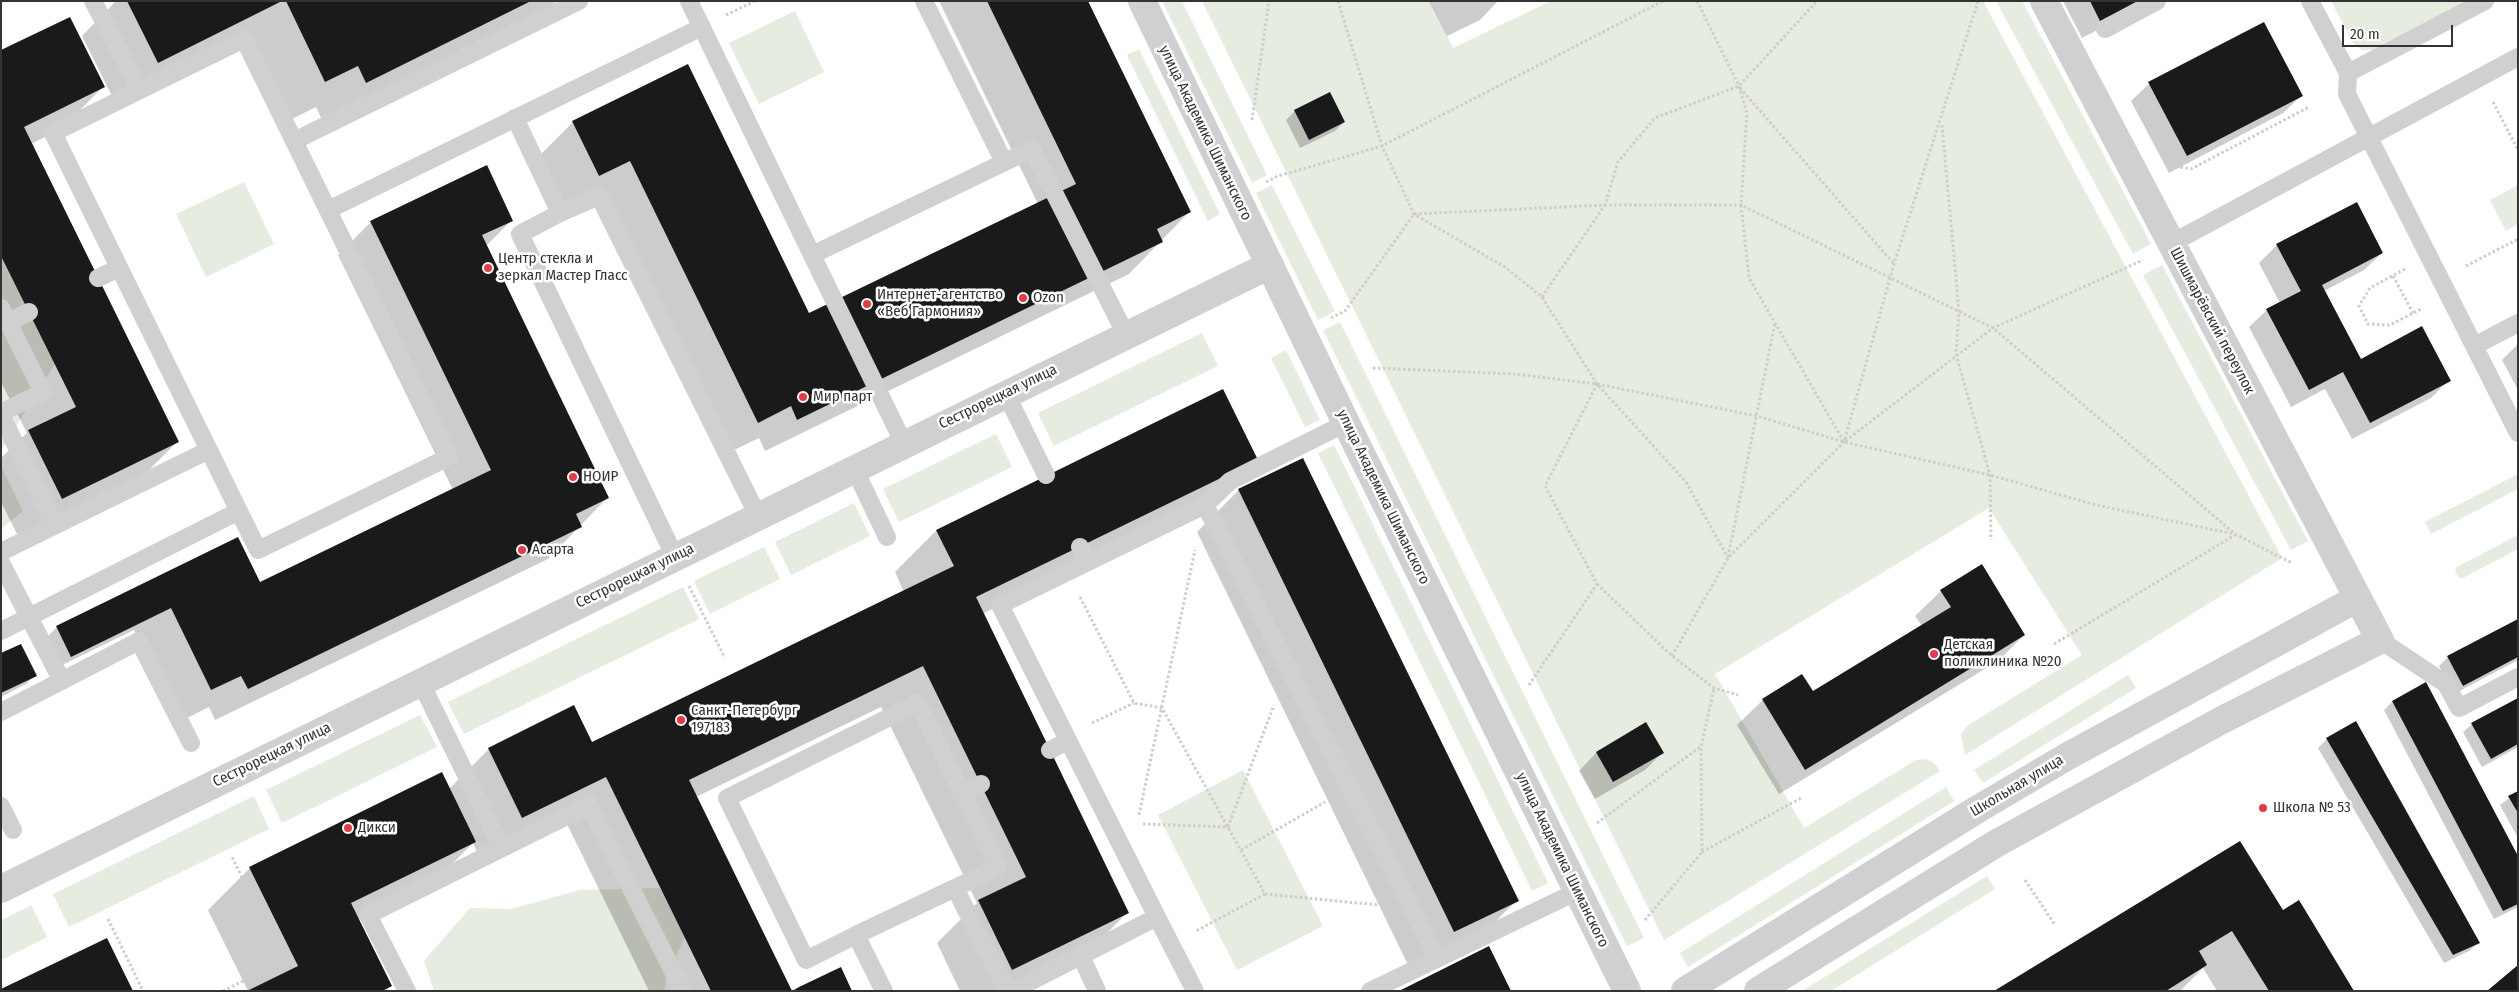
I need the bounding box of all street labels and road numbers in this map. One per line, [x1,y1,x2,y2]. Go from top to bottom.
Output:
street label: улица Академика Шиманского [1155,43,1255,223]
street label: Шишмарёвский переулок [2166,245,2258,397]
street label: Сестрорецкая улица [936,361,1060,433]
street label: улица Академика Шиманского [1333,407,1433,587]
street label: Сестрорецкая улица [573,540,697,612]
street label: Сестрорецкая улица [210,719,334,791]
street label: Школьная улица [1967,751,2067,821]
street label: улица Академика Шиманского [1512,770,1612,950]

